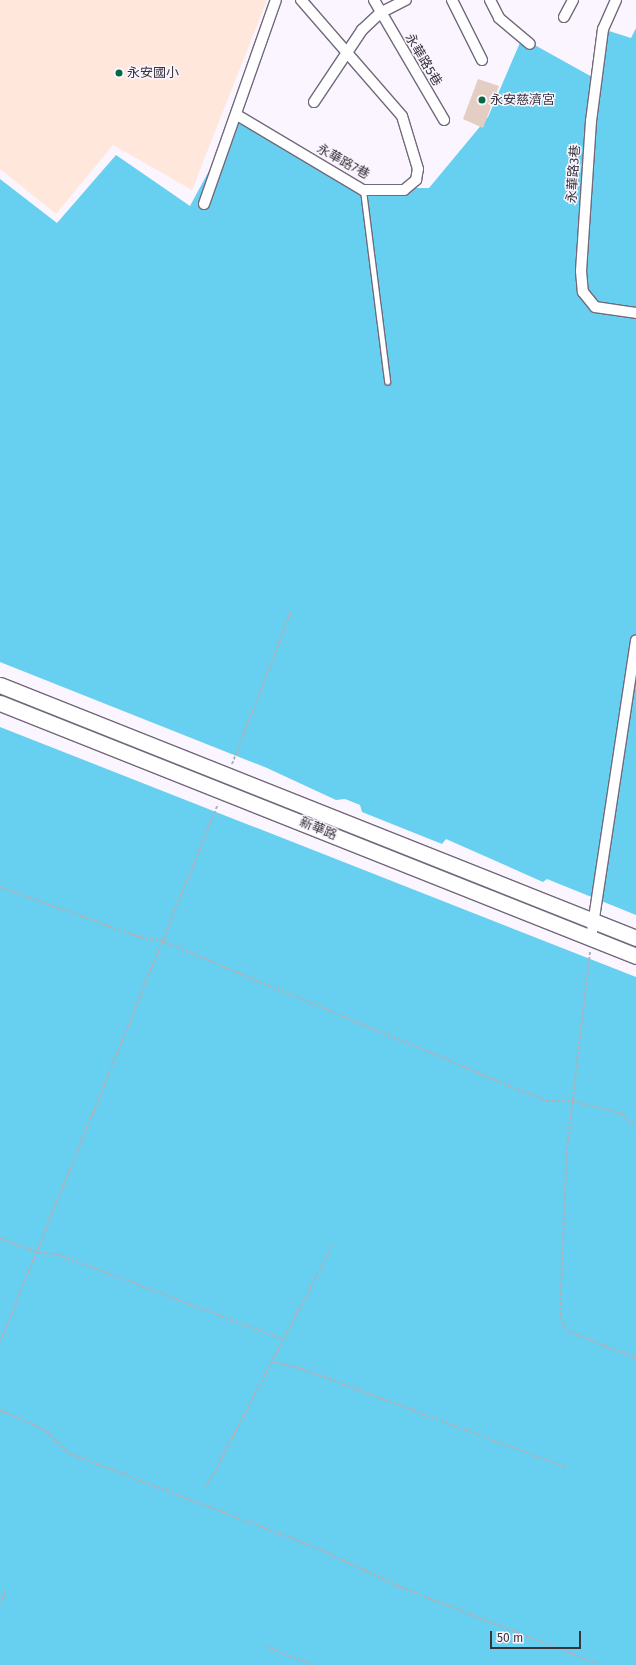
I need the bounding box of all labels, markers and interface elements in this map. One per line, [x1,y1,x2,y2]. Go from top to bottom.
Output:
street label: 永華路5巷 [401,31,445,89]
place label: 永安國小 [127,65,179,81]
marker: 永安國小 [114,68,124,78]
place label: 永安慈濟宮 [490,92,555,108]
marker: 永安慈濟宮 [477,95,487,105]
street label: 永華路7巷 [314,141,372,183]
street label: 永華路3巷 [564,144,584,204]
street label: 新華路 [297,814,339,844]
scale bar [492,1623,583,1649]
text: 50 m [497,1631,523,1645]

